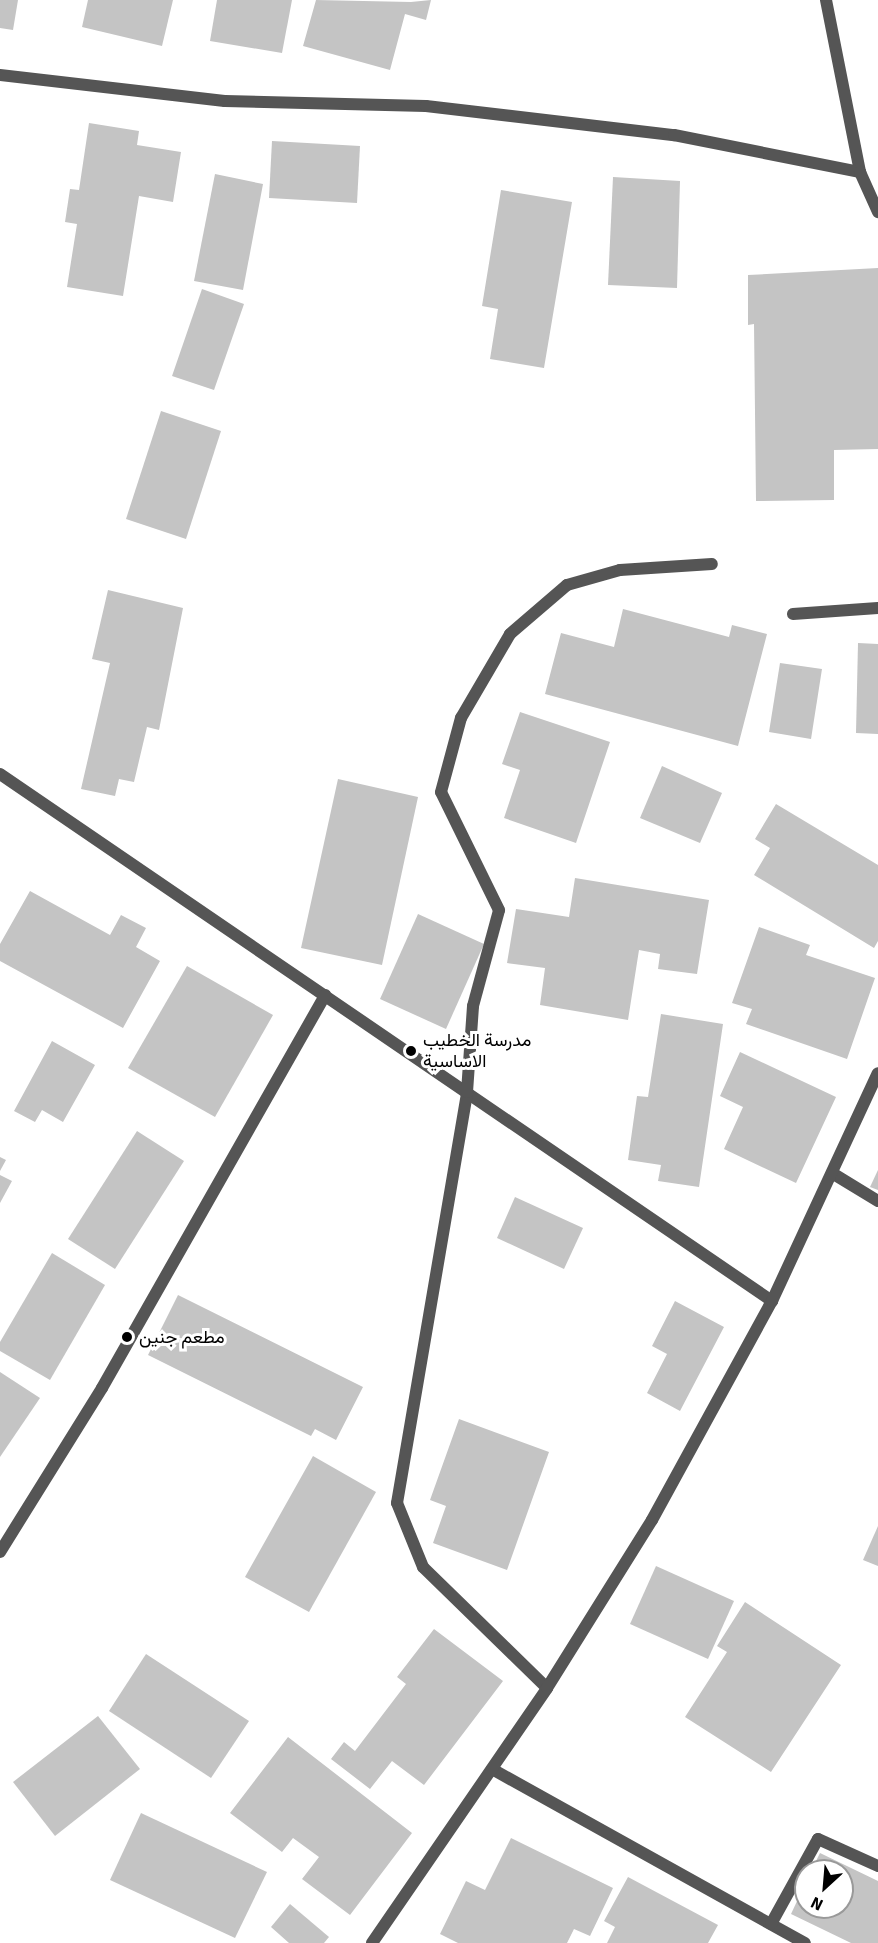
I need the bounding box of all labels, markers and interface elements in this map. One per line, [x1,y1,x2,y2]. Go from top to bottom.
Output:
place label: مدرسة الخطيب الاساسية [423,1030,531,1072]
marker: مدرسة الخطيب الاساسية [404,1044,418,1058]
place label: مطعم جنين [139,1326,225,1348]
marker: مطعم جنين [120,1330,134,1344]
north arrow [794,1859,854,1919]
text: N [808,1892,826,1915]

